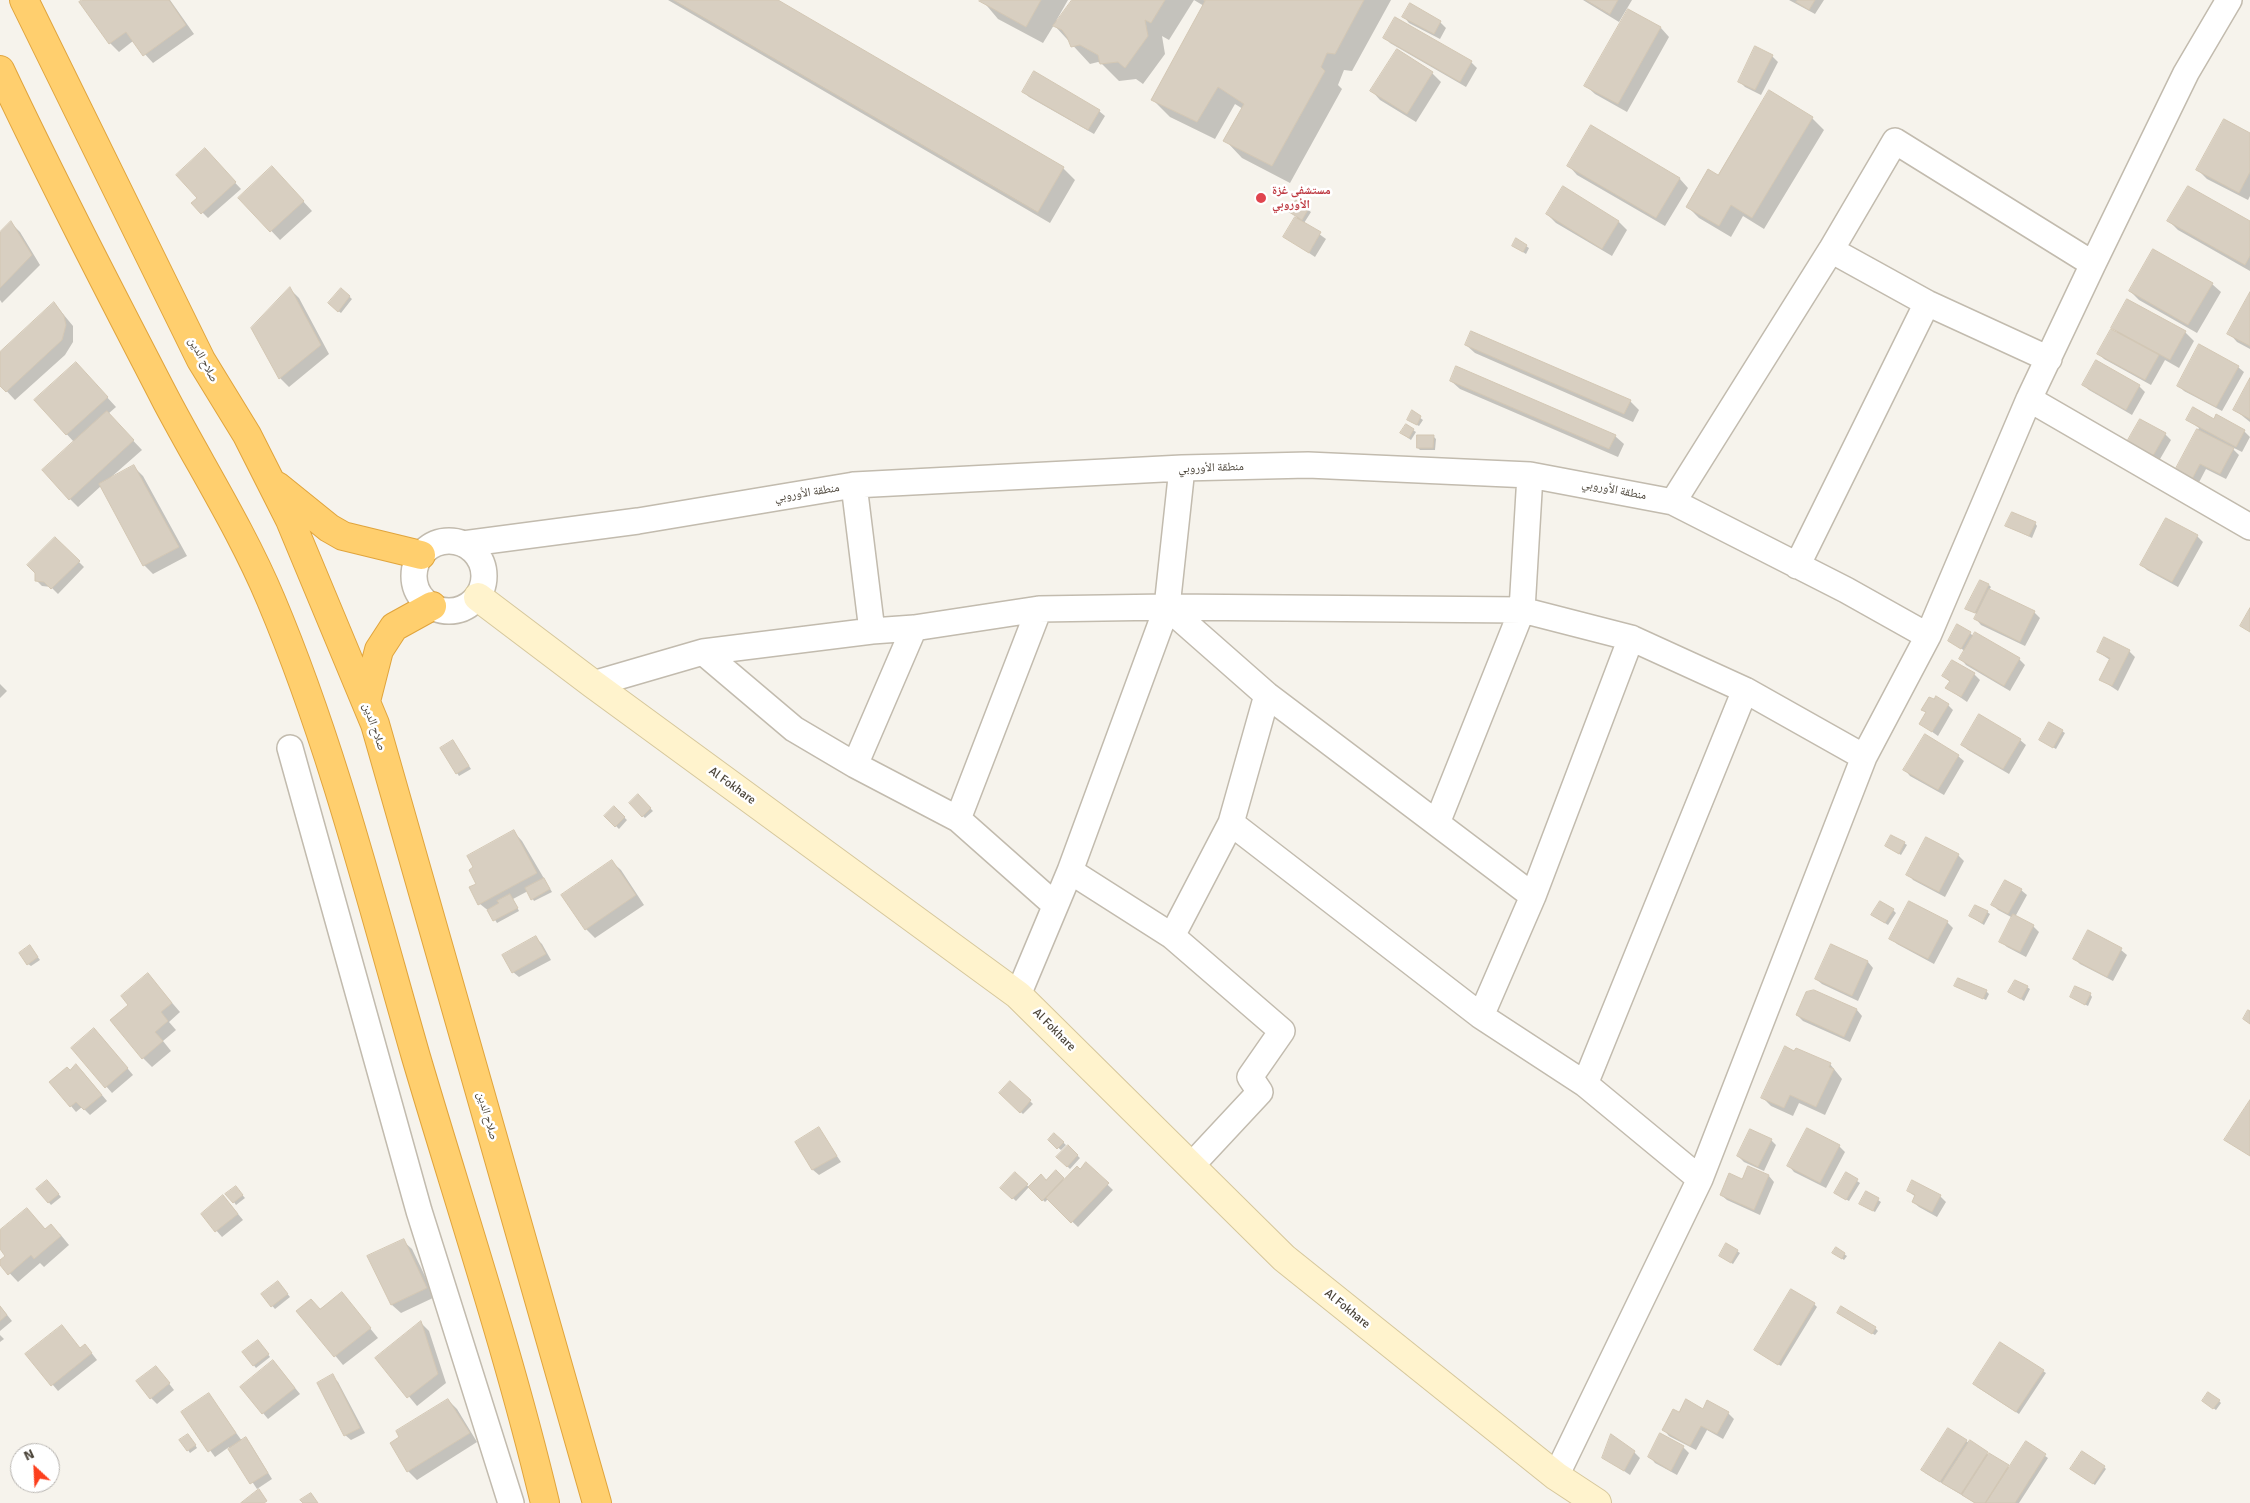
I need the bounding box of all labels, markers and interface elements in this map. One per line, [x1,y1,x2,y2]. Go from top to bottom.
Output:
place label: مستشفى غزة الأوروبي [1272,184,1331,212]
marker: مستشفى غزة الأوروبي [1254,191,1268,205]
street label: صلاح الدين [185,335,221,385]
street label: منطقة الأوروبي [1178,460,1244,476]
street label: منطقة الأوروبي [1580,477,1648,503]
street label: منطقة الأوروبي [773,481,841,505]
street label: صلاح الدين [359,701,389,753]
street label: Al Fokhare [706,764,758,808]
street label: Al Fokhare [1030,1006,1078,1054]
street label: صلاح الدين [473,1090,501,1142]
street label: Al Fokhare [1321,1286,1373,1332]
north arrow [10,1443,60,1493]
text: N [21,1445,37,1465]

